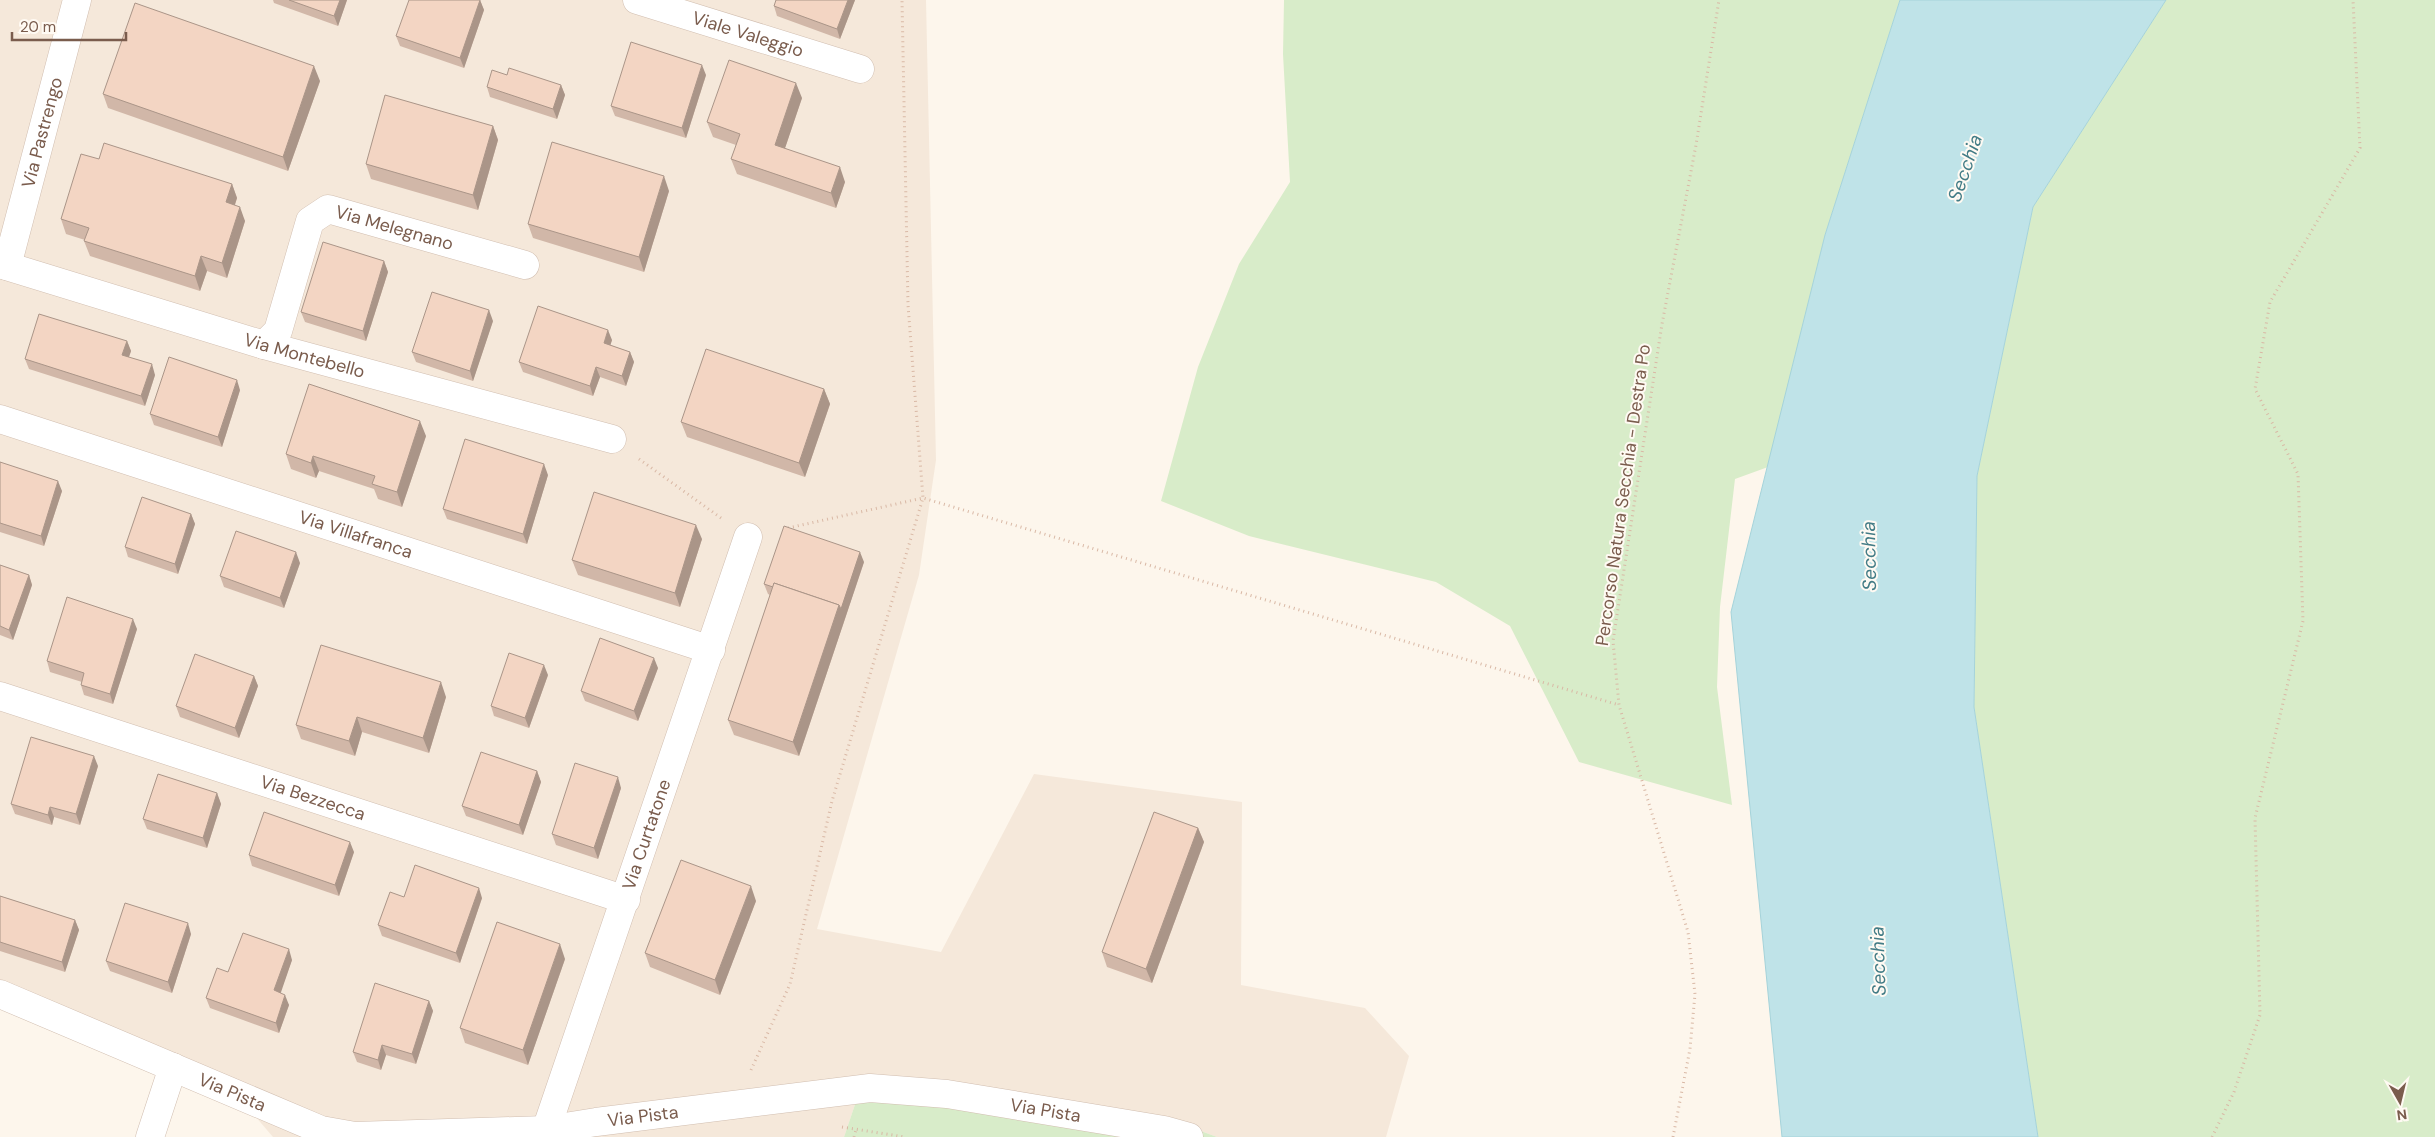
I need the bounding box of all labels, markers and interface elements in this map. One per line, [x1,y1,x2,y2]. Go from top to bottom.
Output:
street label: Viale Valeggio [689,6,806,63]
scale bar [12,10,126,42]
text: 20 m [20,17,56,37]
street label: Via Pastrengo [16,74,68,191]
water label: Secchia [1942,131,1988,205]
street label: Via Melegnano [333,200,456,256]
street label: Via Montebello [241,328,368,384]
street label: Percorso Natura Secchia - Destra Po [1590,343,1656,647]
street label: Via Villafranca [296,505,416,564]
water label: Secchia [1856,521,1882,591]
street label: Via Bezzecca [257,770,368,826]
street label: Via Curtatone [617,776,677,893]
water label: Secchia [1864,926,1892,996]
street label: Via Pista [195,1067,270,1117]
north arrow [2375,1077,2425,1127]
street label: Via Pista [1008,1093,1083,1128]
street label: Via Pista [606,1100,680,1132]
text: N [2395,1105,2408,1124]

